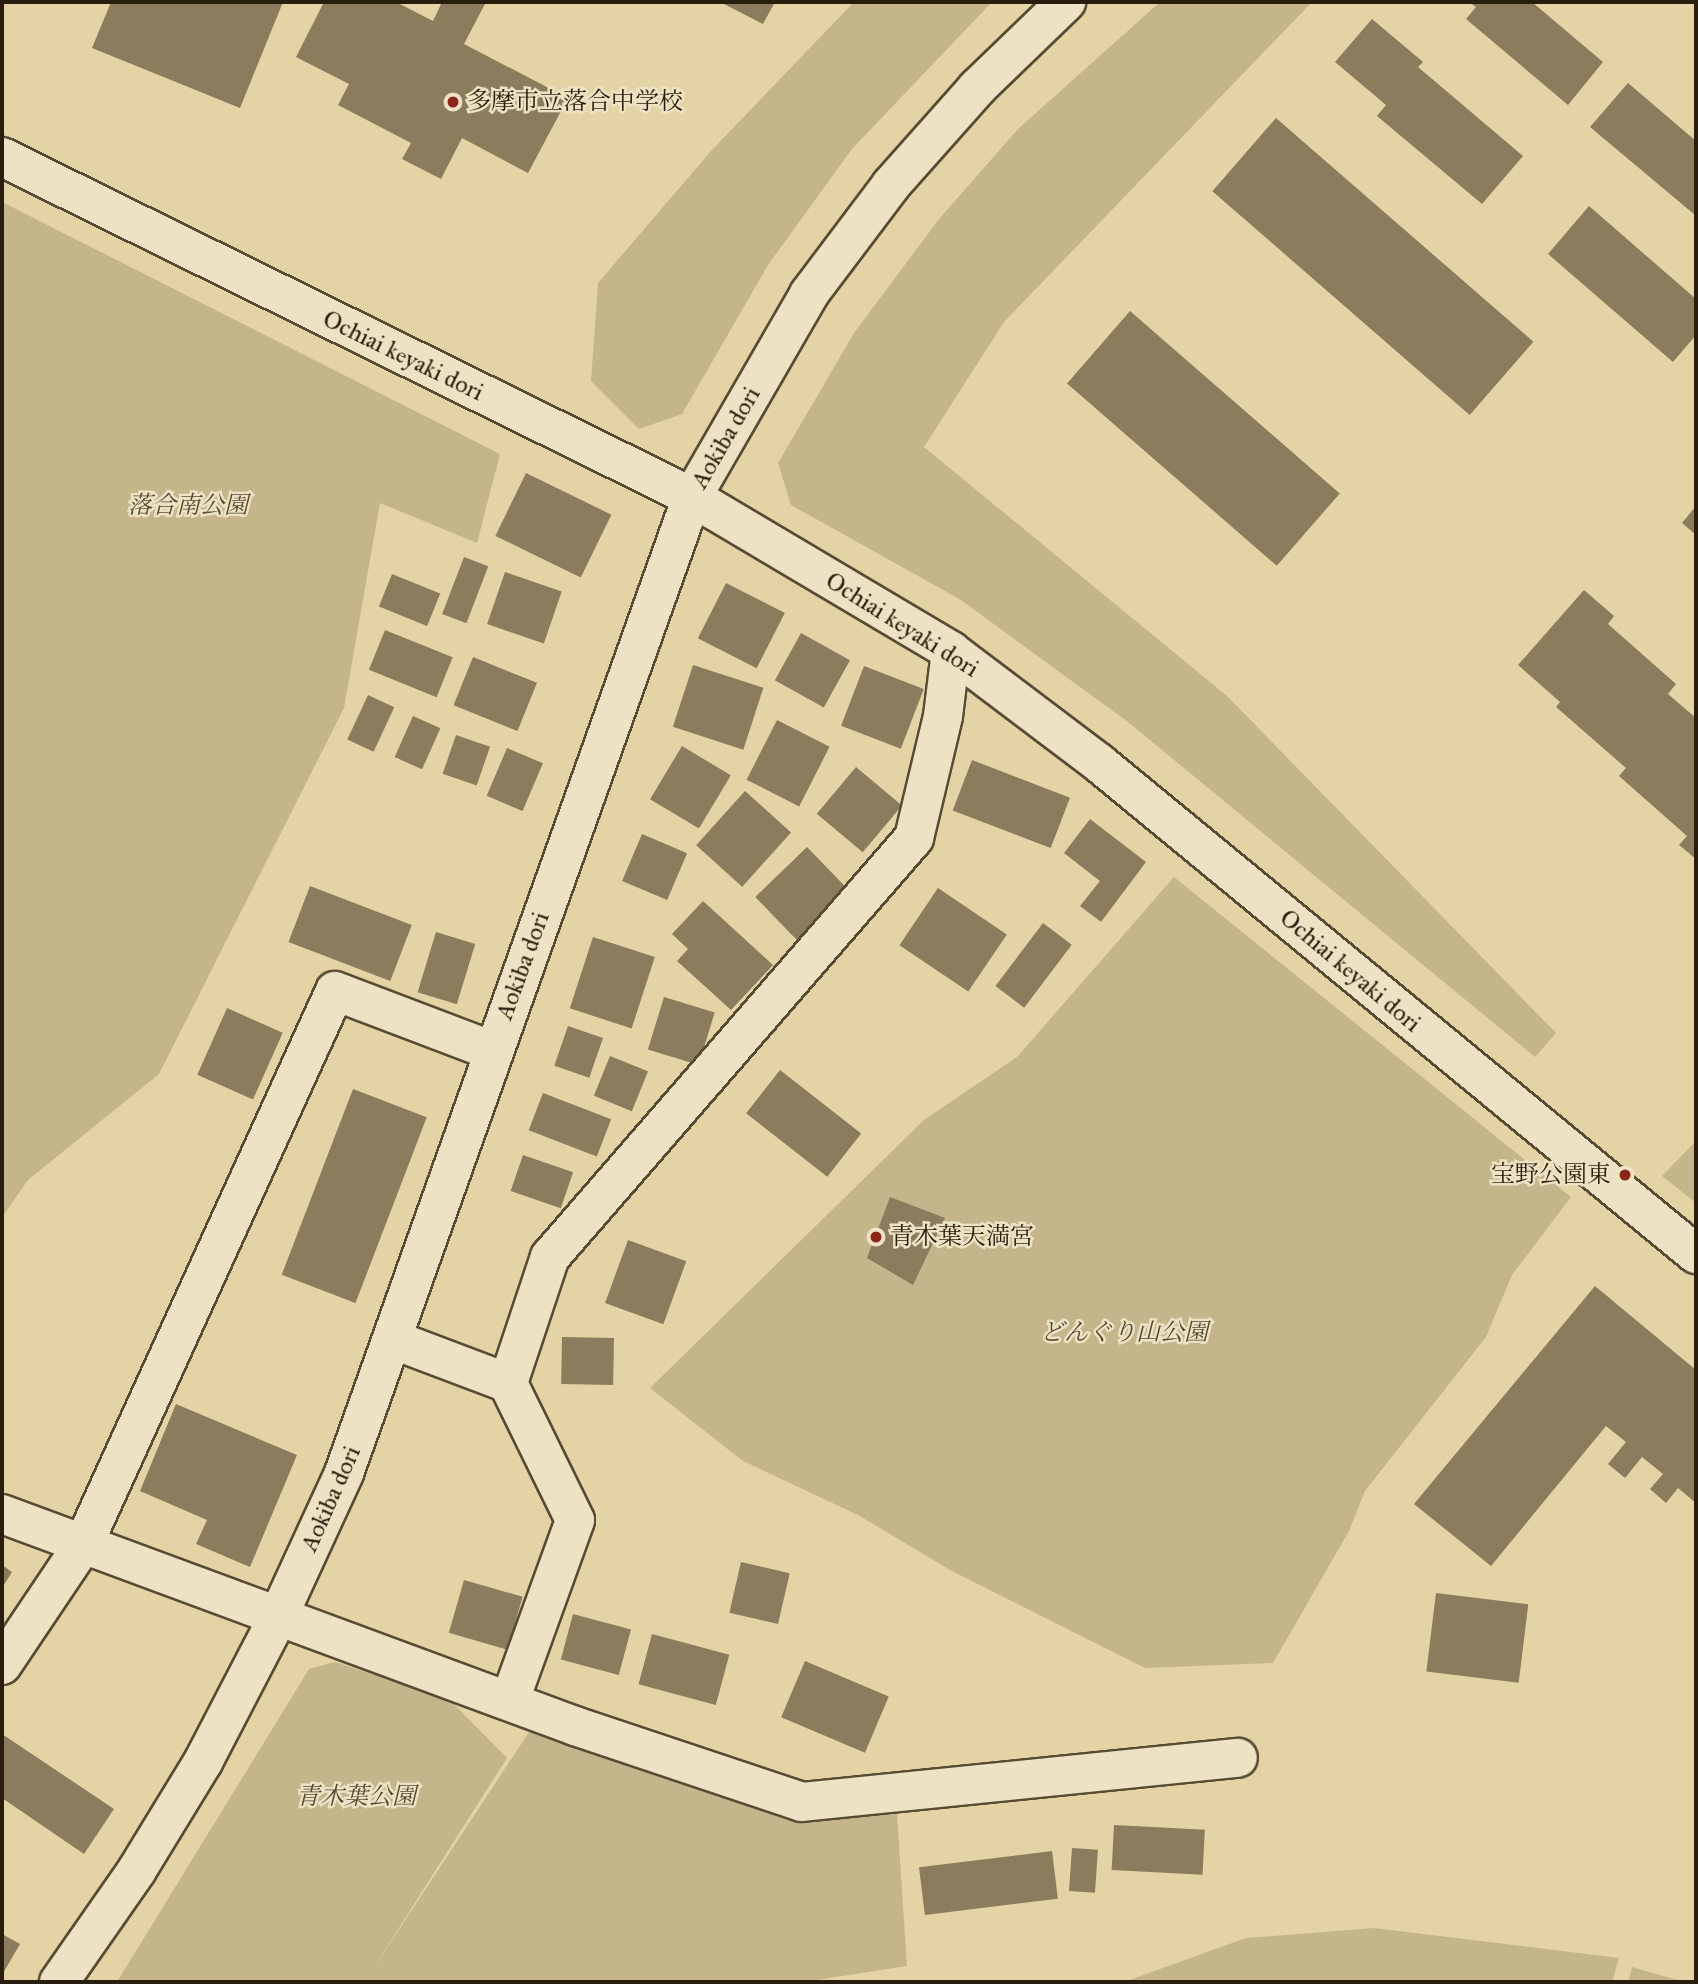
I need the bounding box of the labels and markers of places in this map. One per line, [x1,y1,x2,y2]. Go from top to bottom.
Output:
place label: 多摩市立落合中学校 [467,88,683,116]
marker: 多摩市立落合中学校 [445,94,461,110]
place label: 宝野公園東 [1491,1161,1611,1189]
marker: 宝野公園東 [1617,1167,1633,1183]
place label: 青木葉天満宮 [890,1223,1034,1251]
marker: 青木葉天満宮 [868,1229,884,1245]

